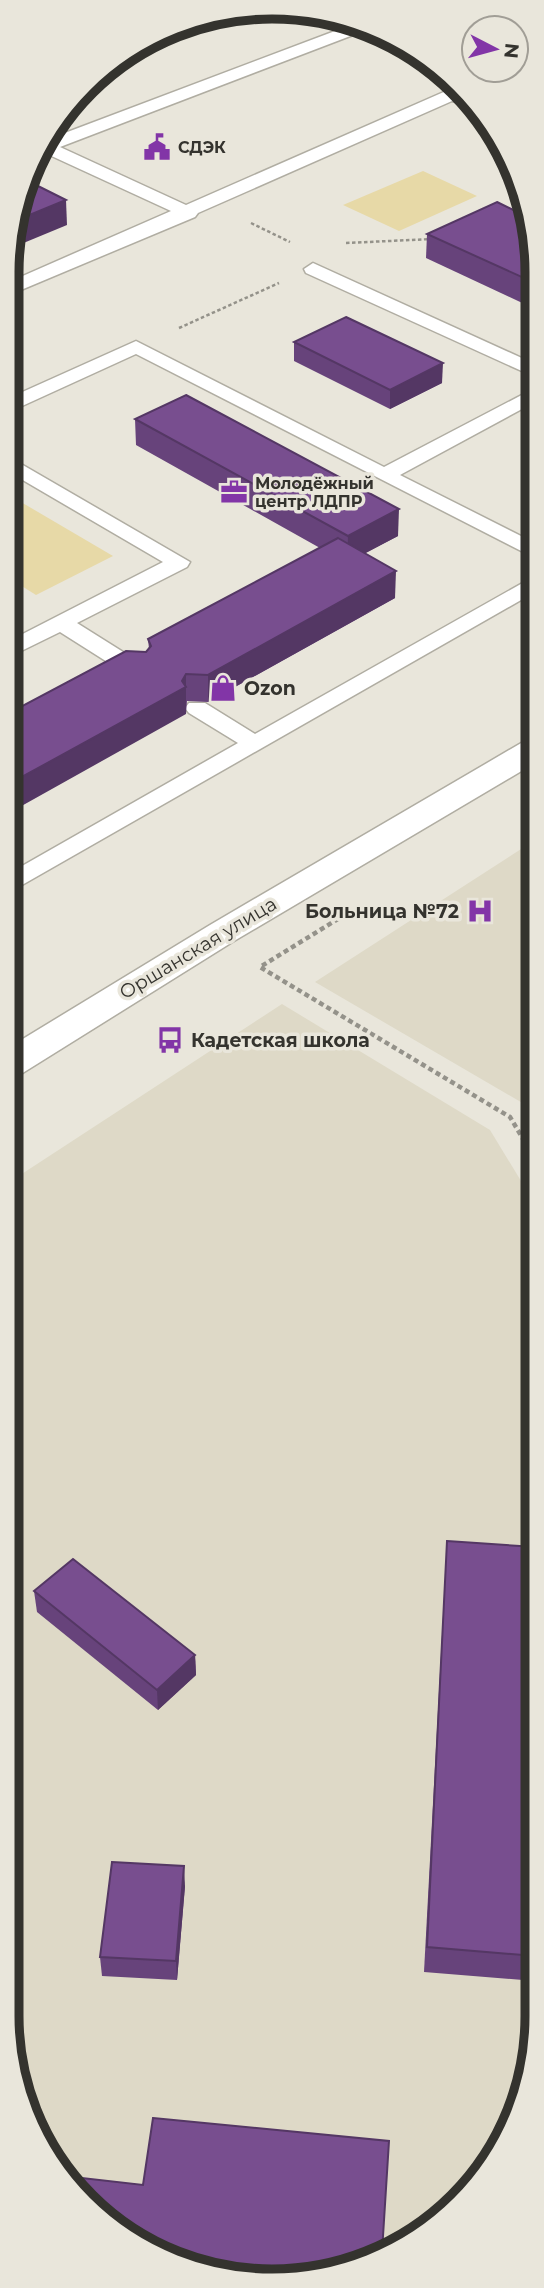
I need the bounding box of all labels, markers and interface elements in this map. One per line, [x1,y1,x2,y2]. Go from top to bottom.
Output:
north arrow [460,14,530,84]
text: N [499,42,524,60]
public building icon: СДЭК [142,132,172,162]
place label: СДЭК [178,138,226,157]
place label: Молодёжный центр ЛДПР [255,474,374,511]
office icon: Молодёжный центр ЛДПР [219,477,249,507]
shop icon: Ozon [208,673,238,703]
place label: Ozon [244,677,296,700]
street label: Оршанская улица [115,892,281,1004]
hospital icon: Больница №72 [465,896,495,926]
place label: Больница №72 [305,900,459,923]
bus stop icon: Кадетская школа [155,1025,185,1055]
place label: Кадетская школа [191,1029,370,1052]

